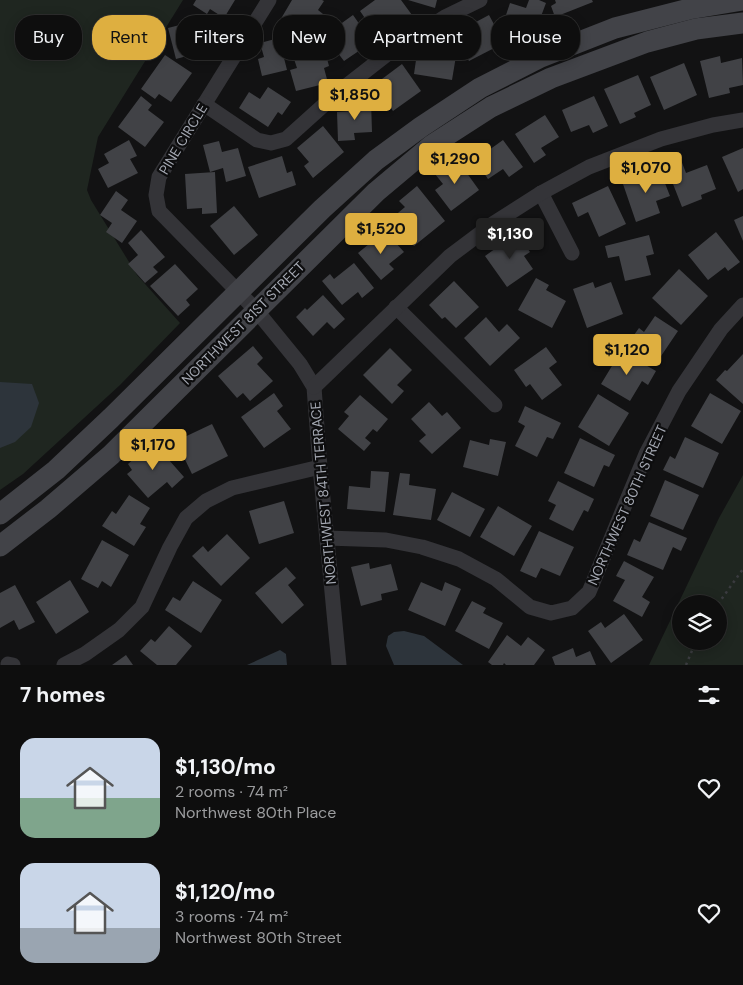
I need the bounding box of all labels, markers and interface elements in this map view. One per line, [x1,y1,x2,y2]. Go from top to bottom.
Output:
chip: Buy [15,15,82,60]
chip: Rent [92,15,166,60]
chip: Filters [176,15,263,60]
chip: New [273,15,345,60]
chip: Apartment [355,15,481,60]
chip: House [491,15,580,60]
pin: $1,850 [314,78,396,121]
text: $1,850 [330,84,380,105]
street label: PINE CIRCLE [155,100,211,178]
pin: $1,290 [414,142,496,185]
text: $1,290 [430,148,480,169]
pin: $1,070 [605,152,687,194]
text: $1,070 [621,157,671,178]
pin: $1,520 [340,212,422,255]
text: $1,520 [356,218,406,239]
pin: $1,130 [469,218,551,260]
text: $1,130 [487,223,533,244]
street label: NORTHWEST 81ST STREET [178,258,308,388]
pin: $1,120 [586,334,668,376]
text: $1,120 [604,339,650,360]
street label: NORTHWEST 84TH TERRACE [306,401,340,585]
street label: NORTHWEST 80TH STREET [583,422,671,588]
pin: $1,170 [112,428,194,471]
text: $1,170 [130,434,176,455]
map controls [672,595,727,650]
button: layers [672,595,727,650]
text: 7 homes [20,681,106,709]
icon: filters [695,681,723,709]
text: $1,130/mo [175,753,276,781]
icon: home [60,758,120,818]
icon: heart [695,774,723,802]
text: 2 rooms · 74 m² [175,781,288,802]
text: Northwest 80th Place [175,802,336,823]
text: $1,120/mo [175,878,275,906]
icon: home [60,883,120,943]
icon: heart [695,899,723,927]
text: 3 rooms · 74 m² [175,906,288,927]
text: Northwest 80th Street [175,927,342,948]

